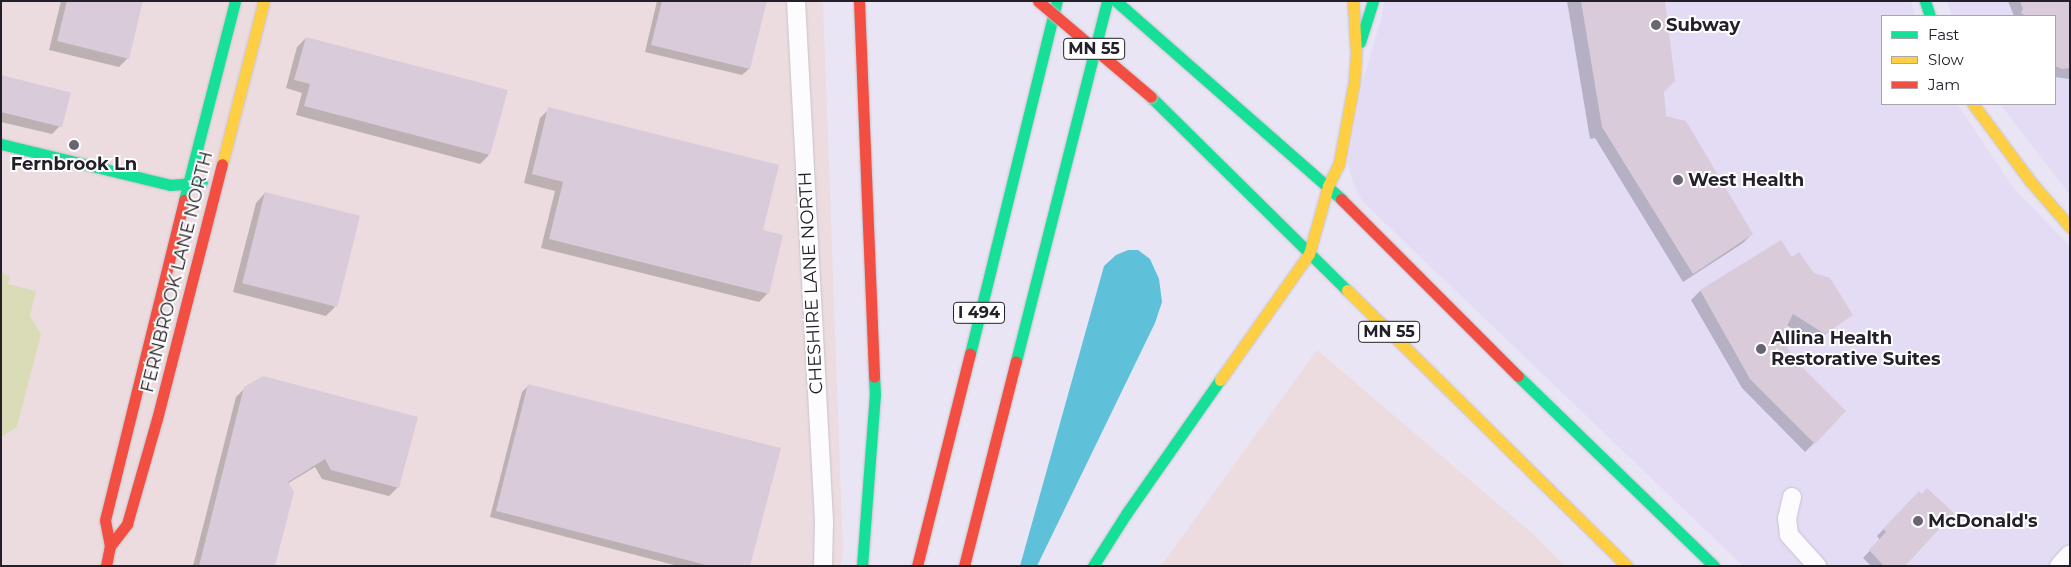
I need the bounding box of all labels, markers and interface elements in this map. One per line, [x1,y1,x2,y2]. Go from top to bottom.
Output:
place label: Subway [1666,14,1740,36]
legend [1881,15,2056,105]
marker: Subway [1650,19,1662,31]
text: Fast [1928,25,1959,44]
road number: MN 55 [1063,36,1125,62]
text: Slow [1928,50,1964,69]
text: Jam [1928,75,1960,94]
marker: Fernbrook Ln [68,139,80,151]
street label: FERNBROOK LANE NORTH [137,149,217,395]
place label: Fernbrook Ln [11,153,137,175]
place label: West Health [1688,169,1804,191]
street label: CHESHIRE LANE NORTH [794,171,828,395]
marker: West Health [1672,174,1684,186]
road number: I 494 [953,300,1005,326]
road number: MN 55 [1358,318,1420,346]
place label: Allina Health Restorative Suites [1771,328,1941,370]
marker: Allina Health Restorative Suites [1755,343,1767,355]
place label: McDonald's [1928,510,2038,532]
marker: McDonald's [1912,515,1924,527]

